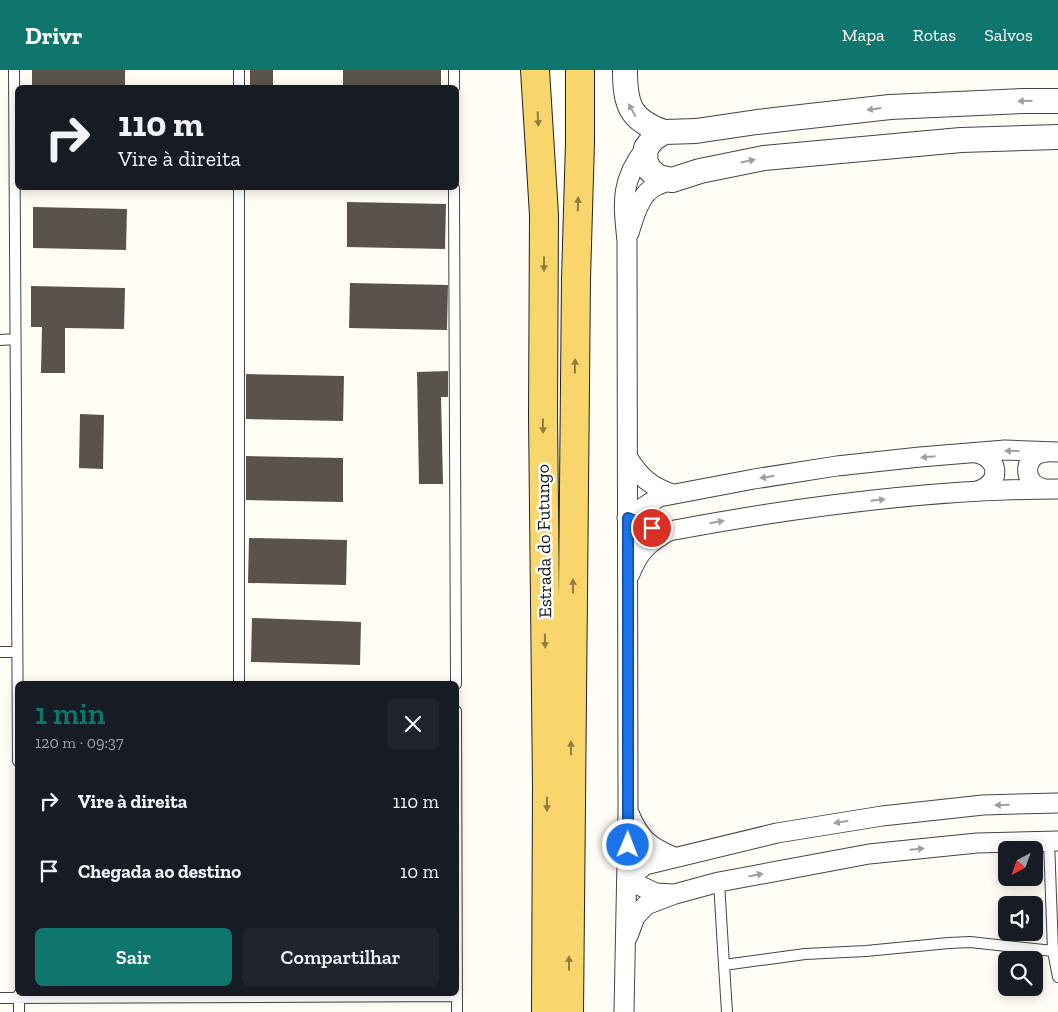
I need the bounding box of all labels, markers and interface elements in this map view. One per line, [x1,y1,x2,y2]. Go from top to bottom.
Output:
text: Drivr [25,21,82,50]
text: Mapa [842,24,885,46]
text: Rotas [913,24,956,46]
text: Salvos [984,24,1033,46]
one-way arrow [1017,97,1033,105]
one-way arrow [628,102,636,117]
text: 110 m [118,103,204,145]
icon: right [35,105,100,170]
one-way arrow [866,105,882,113]
one-way arrow [535,111,543,127]
text: Vire à direita [118,145,241,172]
one-way arrow [740,157,756,165]
one-way arrow [574,195,582,211]
one-way arrow [540,256,548,272]
one-way arrow [571,358,579,374]
one-way arrow [539,419,547,435]
one-way arrow [1003,447,1019,455]
one-way arrow [920,453,936,461]
street label: Estrada do Futungo [532,464,556,618]
one-way arrow [758,473,774,481]
one-way arrow [870,496,886,504]
pin [631,507,673,549]
icon: arrive [638,514,666,542]
one-way arrow [709,518,725,526]
one-way arrow [569,578,577,594]
one-way arrow [541,634,549,650]
text: 1 min [35,696,105,732]
button: close [387,698,439,750]
text: 120 m · 09:37 [35,733,123,752]
one-way arrow [567,740,575,756]
icon: right [35,787,63,815]
text: Vire à direita [78,790,187,813]
text: 110 m [393,790,439,813]
one-way arrow [543,796,551,812]
one-way arrow [994,801,1010,809]
position arrow [601,818,653,870]
one-way arrow [833,819,849,827]
north arrow [998,841,1042,886]
map controls [998,841,1043,996]
one-way arrow [909,845,925,853]
icon: arrive [35,857,63,885]
text: Chegada ao destino [78,860,241,883]
text: 10 m [400,860,439,883]
one-way arrow [749,870,765,878]
button: sound [998,896,1043,941]
button: Sair [35,928,232,986]
button: Compartilhar [242,928,439,986]
button: search [998,951,1043,996]
one-way arrow [565,955,573,971]

